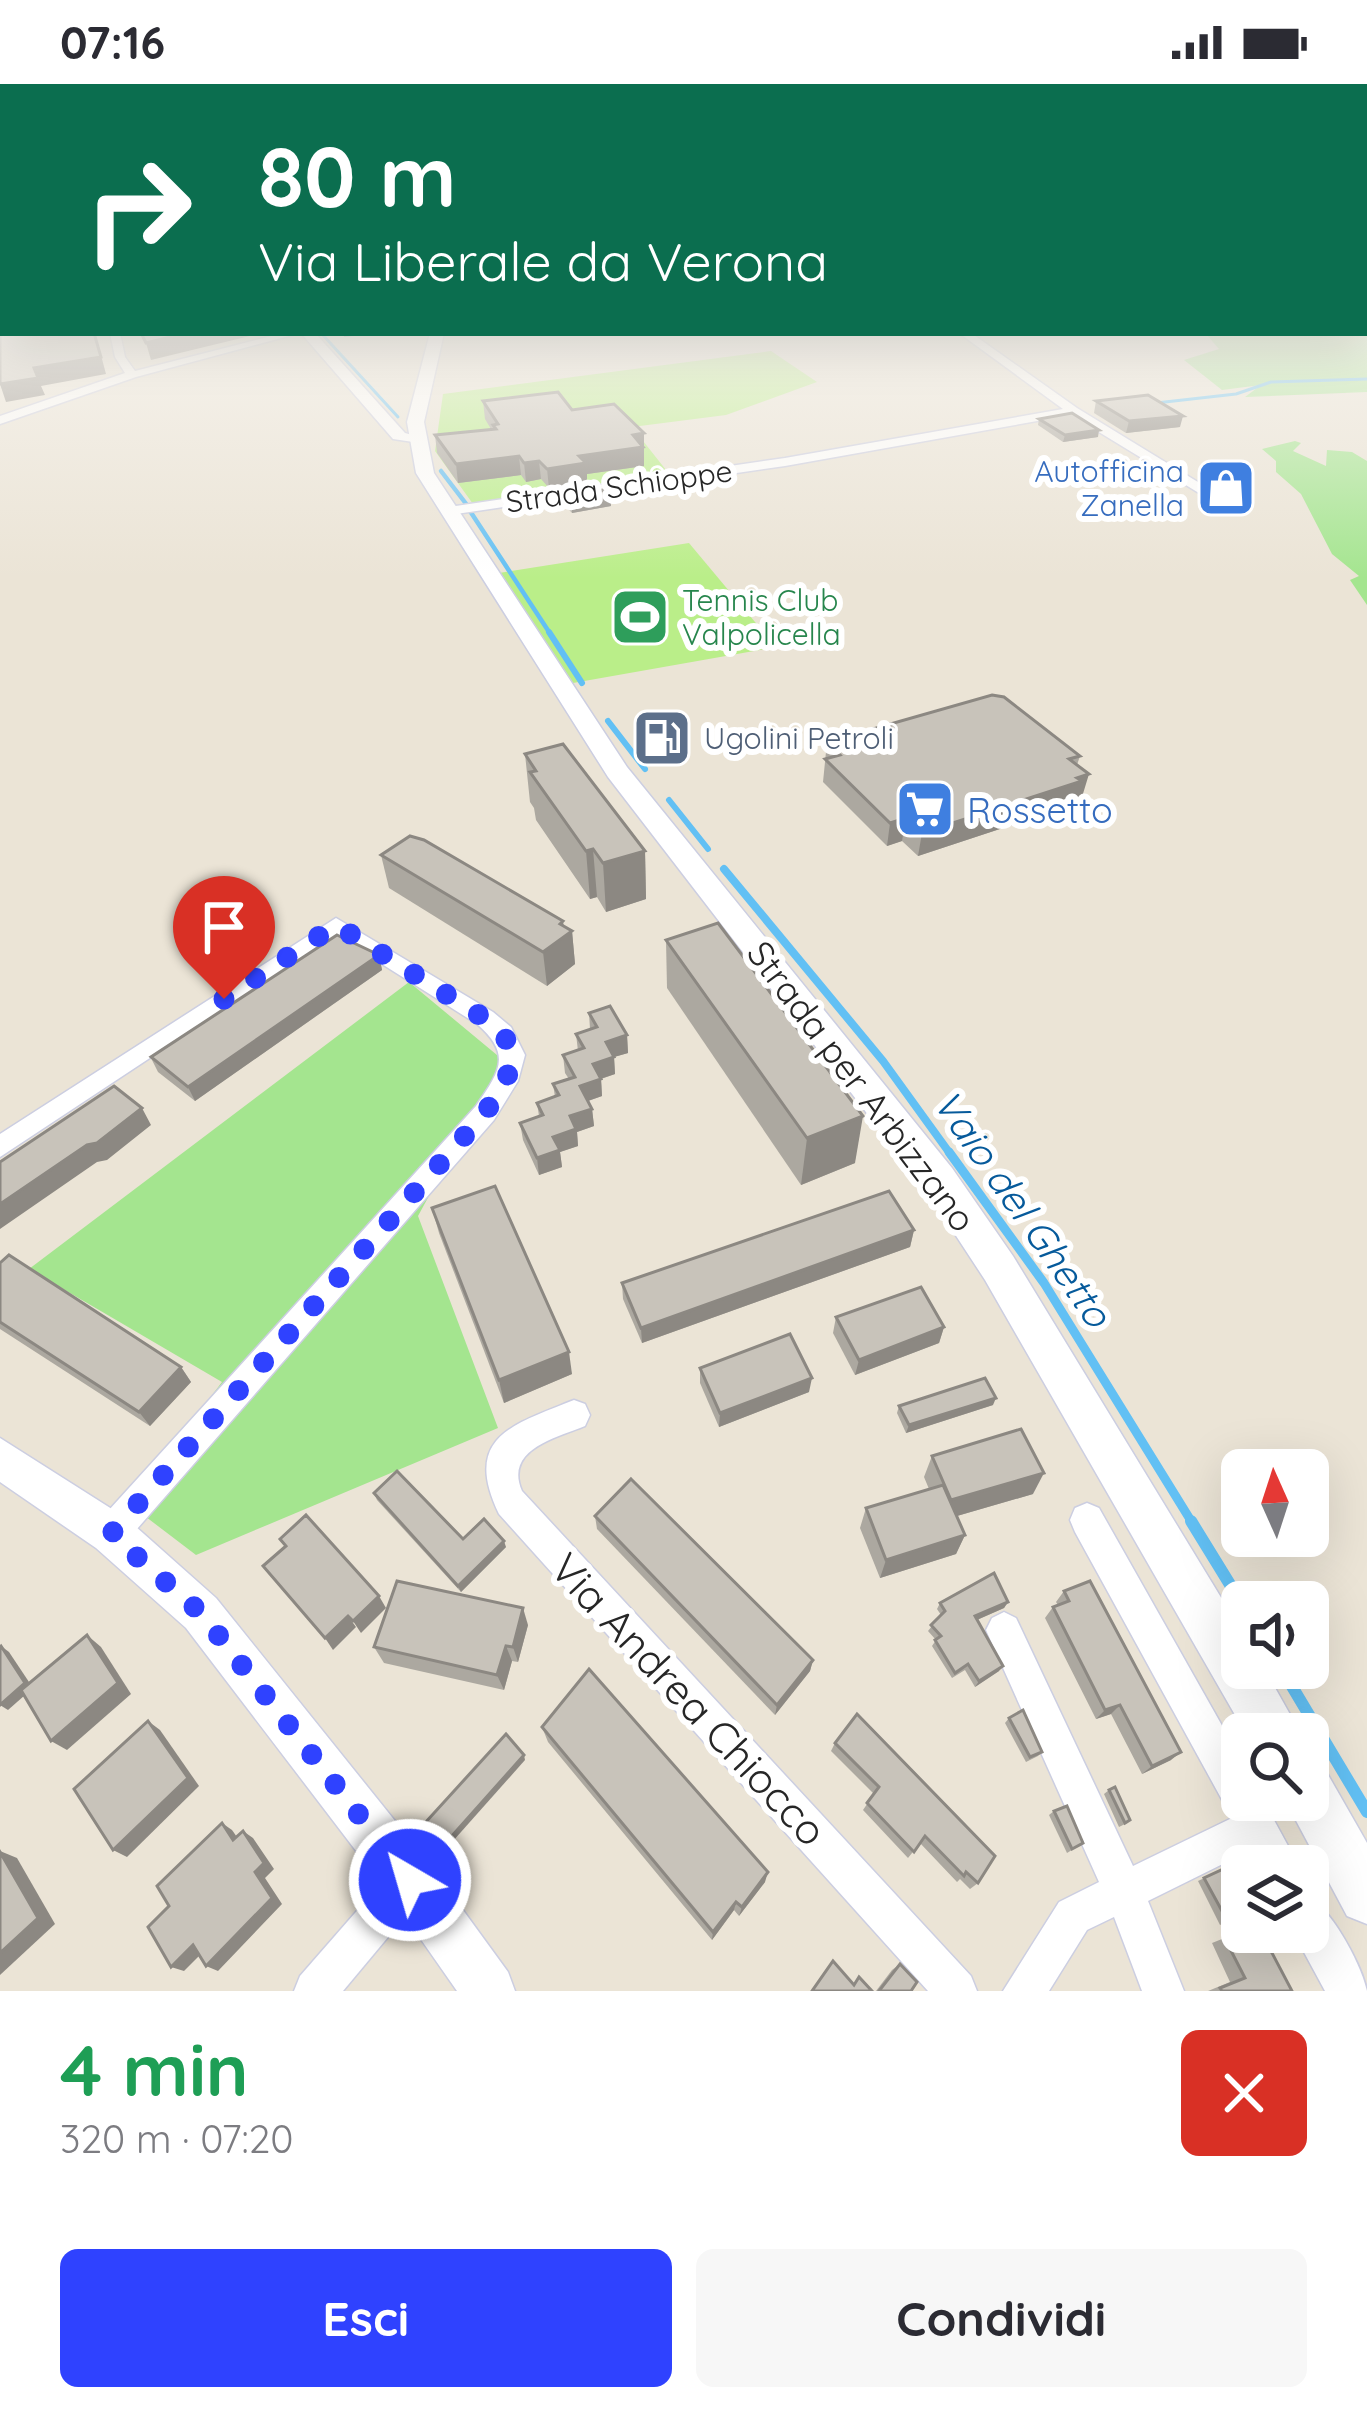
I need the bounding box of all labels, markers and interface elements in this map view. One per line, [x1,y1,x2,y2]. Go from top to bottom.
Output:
text: 07:16 [60,14,165,70]
text: 80 m [258,123,457,228]
icon: right [60,132,216,288]
text: Via Liberale da Verona [258,227,828,295]
street label: Strada Schioppe [503,451,735,521]
place label: Autofficina Zanella [1034,452,1184,524]
shop icon: Autofficina Zanella [1195,457,1257,519]
place label: Tennis Club Valpolicella [682,581,841,653]
sports icon: Tennis Club Valpolicella [609,586,671,648]
fuel station icon: Ugolini Petroli [631,707,693,769]
place label: Ugolini Petroli [704,719,894,757]
supermarket icon: Rossetto [894,778,956,840]
place label: Rossetto [967,787,1113,832]
pin [173,876,275,999]
icon: arrive [191,894,257,960]
street label: Strada per Arbizzano [738,932,986,1240]
water label: Vaio del Ghetto [923,1080,1124,1337]
north arrow [1221,1449,1329,1557]
map controls [1221,1449,1329,1953]
street label: Via Andrea Chiocco [540,1541,838,1857]
button: sound [1221,1581,1329,1689]
button: search [1221,1713,1329,1821]
position arrow [347,1817,473,1943]
button: layers [1221,1845,1329,1953]
text: 4 min [60,2024,249,2114]
button: close [1181,2030,1307,2156]
text: 320 m · 07:20 [60,2114,294,2163]
button: Esci [60,2249,672,2387]
button: Condividi [696,2249,1307,2387]

